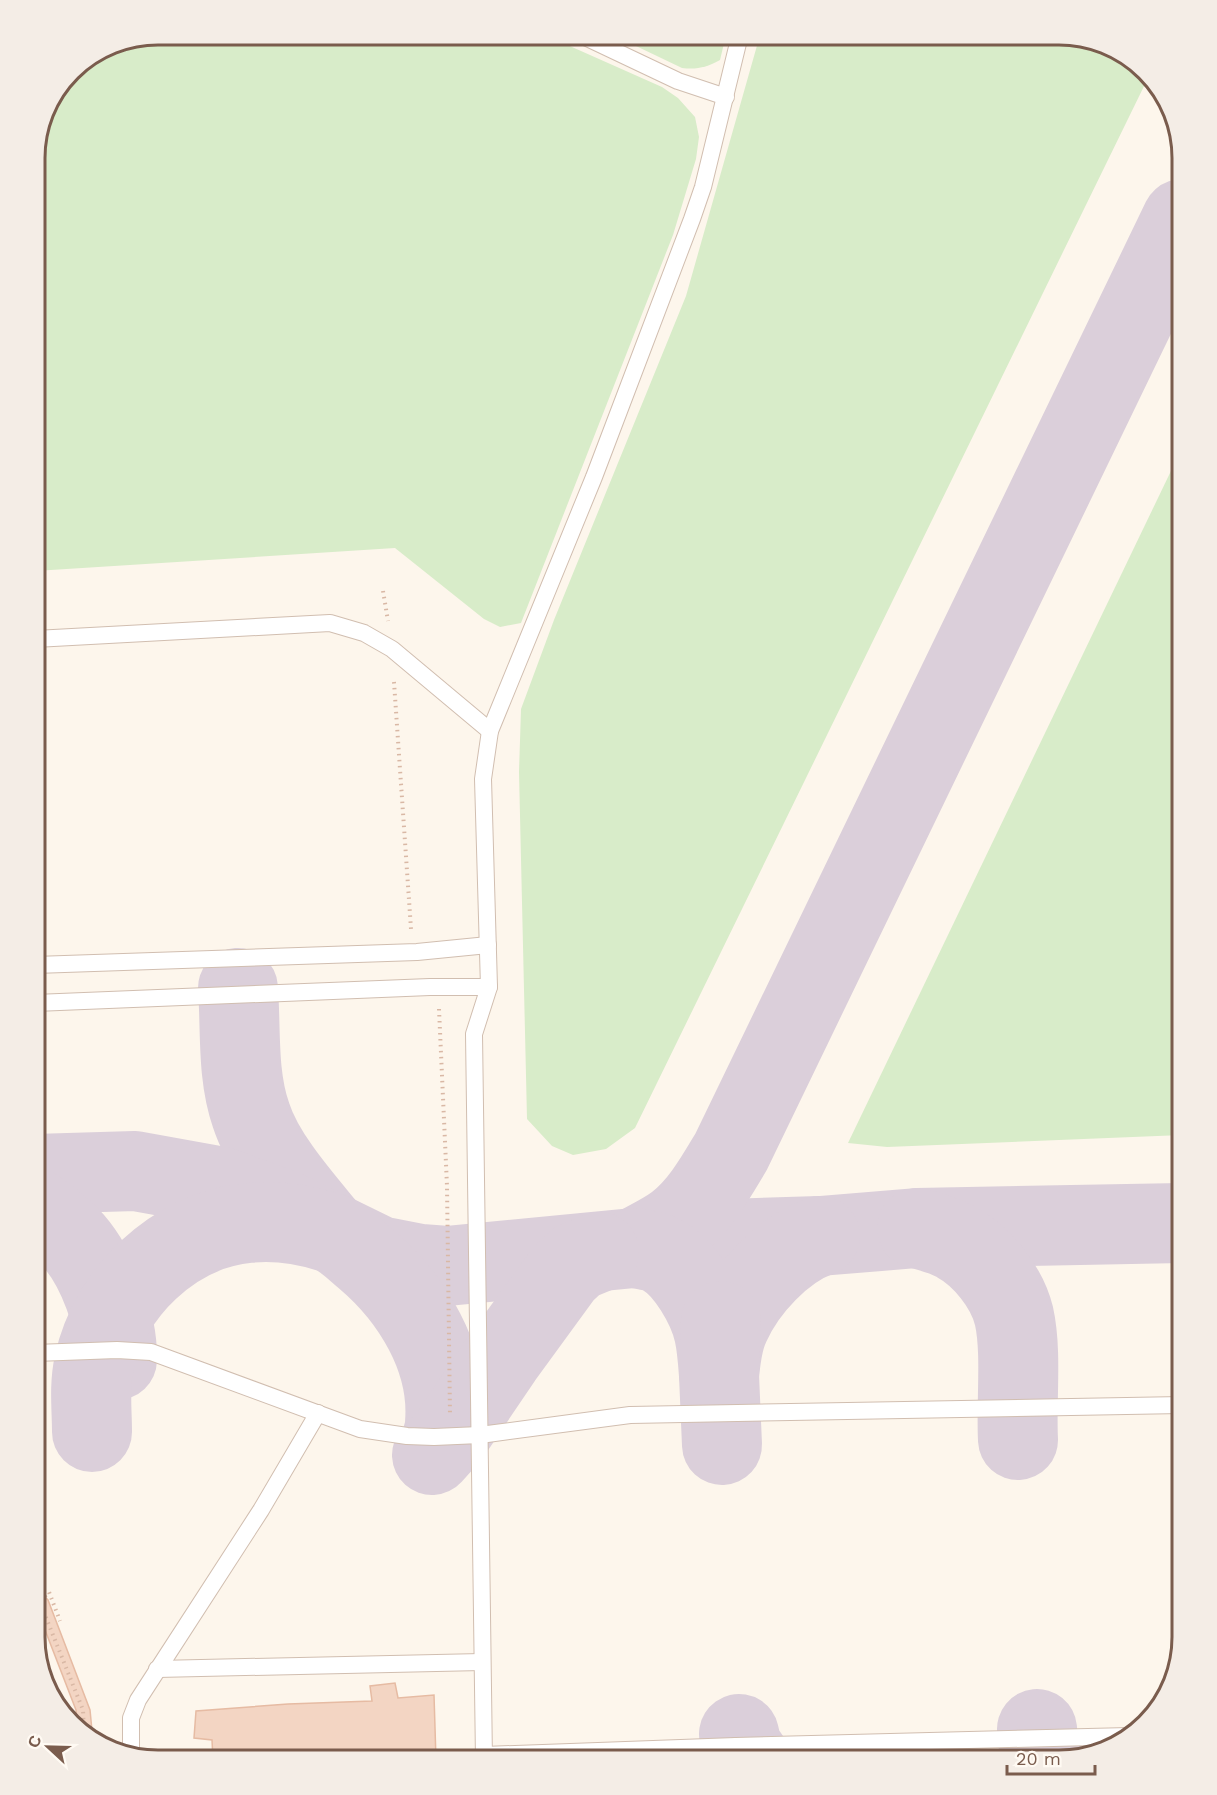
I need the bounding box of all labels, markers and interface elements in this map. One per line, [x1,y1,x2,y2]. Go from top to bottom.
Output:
north arrow [18,1717,78,1777]
text: С [24,1732,46,1750]
scale bar [1007,1738,1096,1776]
text: 20 m [1016,1748,1061,1769]

